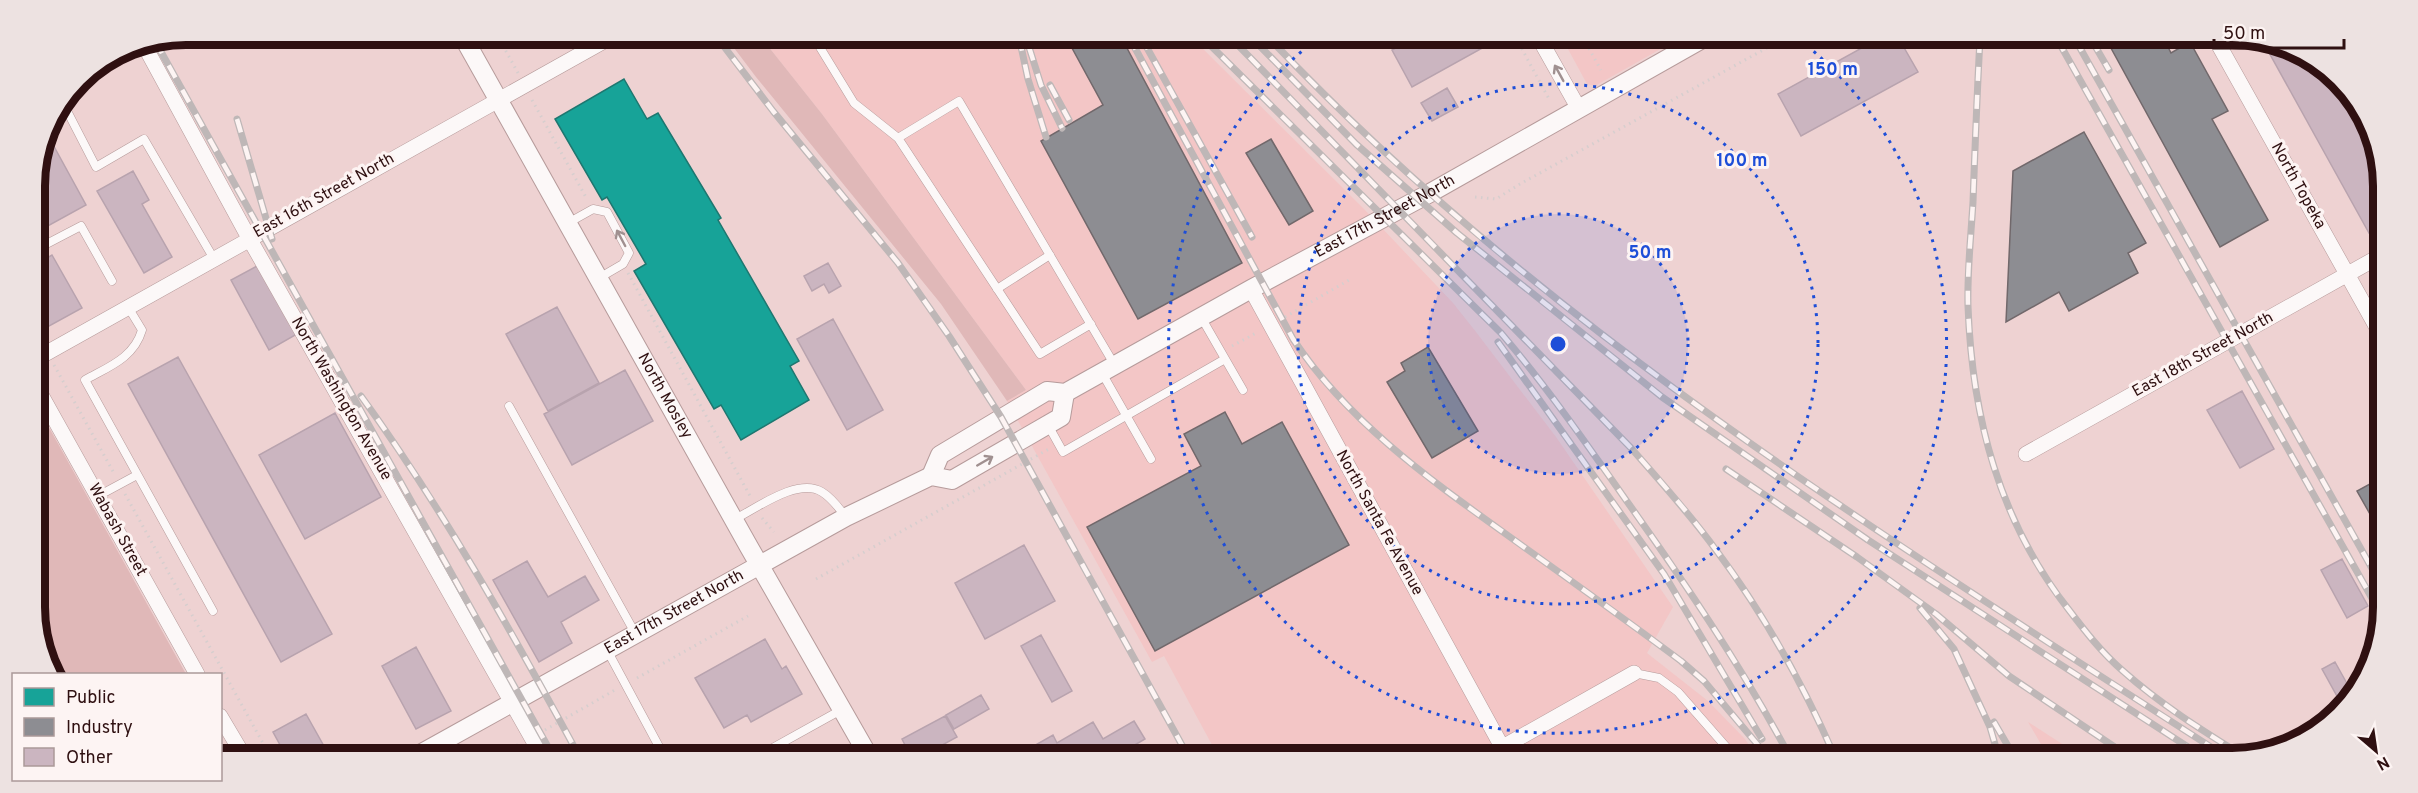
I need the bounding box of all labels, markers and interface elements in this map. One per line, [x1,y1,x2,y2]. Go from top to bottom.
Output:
scale bar [2214,12,2344,50]
text: 50 m [2223,23,2265,46]
text: 150 m [1808,59,1858,82]
one-way arrow [1553,65,1564,83]
street label: North Topeka [2266,139,2330,233]
street label: East 16th Street North [250,149,398,243]
text: 100 m [1716,150,1768,173]
street label: East 17th Street North [1311,171,1459,263]
one-way arrow [615,230,627,247]
text: 50 m [1628,242,1672,265]
street label: East 18th Street North [2129,308,2277,402]
street label: North Washington Avenue [286,314,396,484]
centre of rings [1548,334,1568,354]
street label: North Mosley [632,350,696,443]
street label: North Santa Fe Avenue [1331,447,1427,599]
one-way arrow [976,454,993,466]
street label: Wabash Street [83,480,151,580]
street label: East 17th Street North [601,566,748,659]
legend [12,673,222,781]
text: Public [66,687,116,710]
text: Industry [66,717,133,740]
north arrow [2346,721,2406,781]
text: Other [66,747,113,770]
text: N [2372,751,2392,774]

